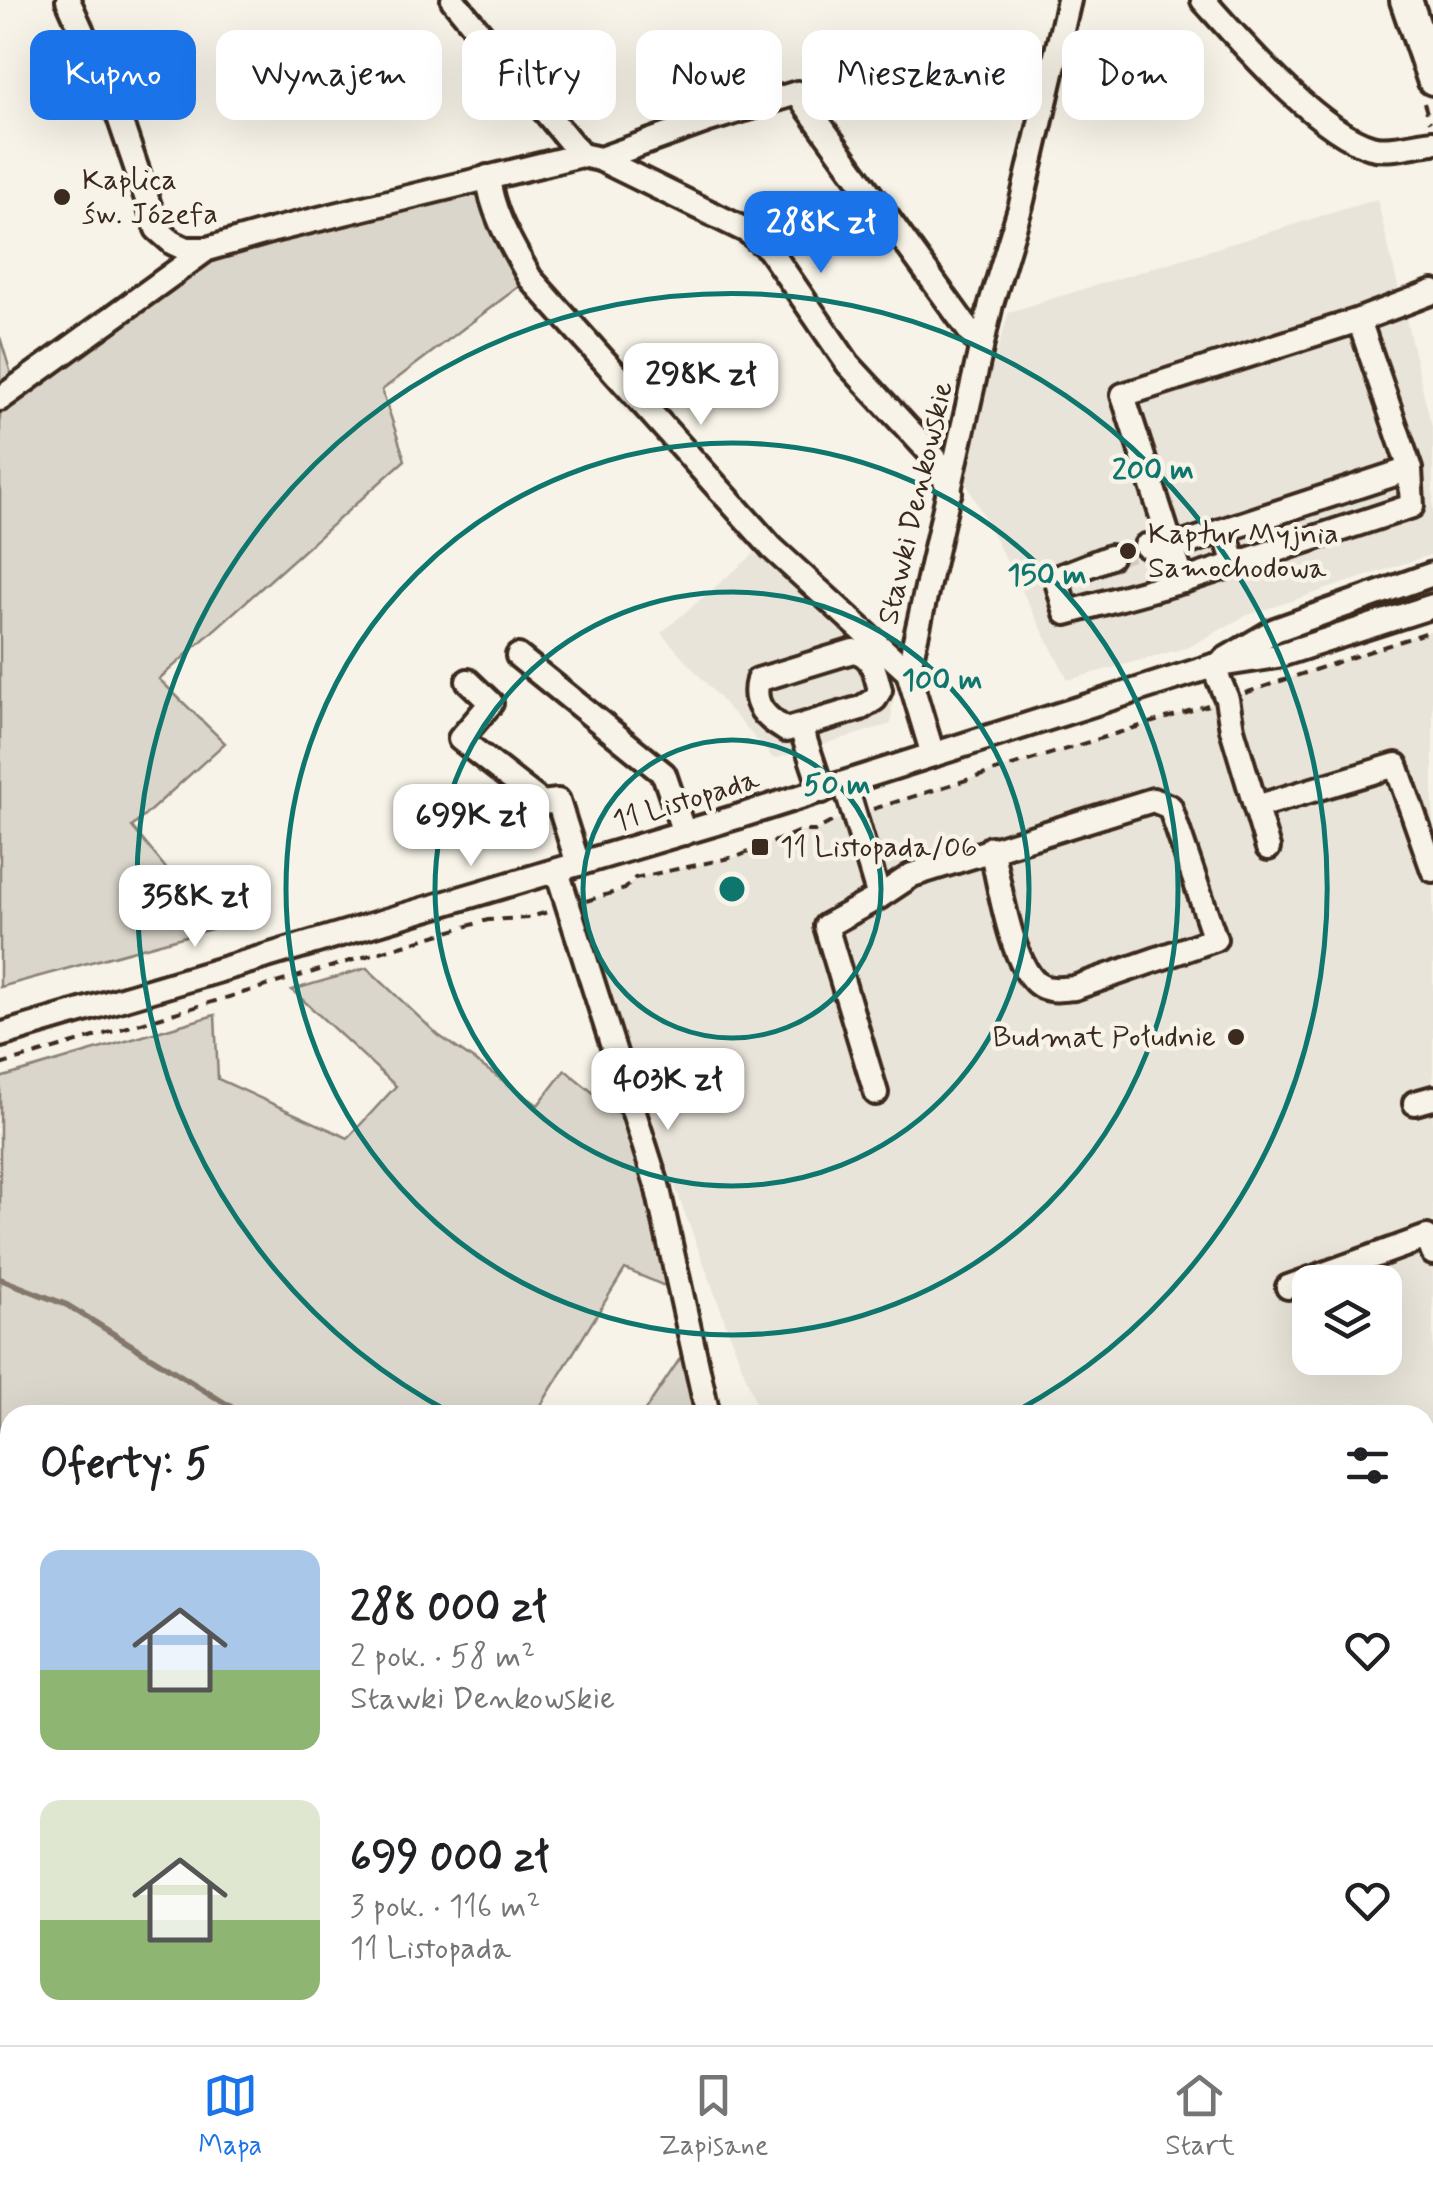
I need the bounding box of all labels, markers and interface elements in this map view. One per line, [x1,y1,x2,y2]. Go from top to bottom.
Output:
chip: Kupno [30,30,196,120]
chip: Wynajem [216,30,442,120]
chip: Filtry [462,30,616,120]
chip: Nowe [636,30,782,120]
chip: Mieszkanie [802,30,1042,120]
chip: Dom [1062,30,1204,120]
place label: Kaplica św. Józefa [82,161,218,234]
marker: Kaplica św. Józefa [51,186,73,208]
pin: 288K zł [729,191,913,276]
text: 288K zł [766,202,876,244]
pin: 298K zł [609,343,793,428]
text: 298K zł [645,354,757,396]
street label: Stawki Denkowskie [869,378,963,628]
text: 200 m [1112,451,1194,490]
place label: Kaptur Myjnia Samochodowa [1148,515,1339,588]
marker: Kaptur Myjnia Samochodowa [1117,540,1139,562]
text: 150 m [1007,556,1087,595]
text: 100 m [902,661,982,700]
street label: 11 Listopada [608,760,765,842]
text: 50 m [803,766,871,805]
pin: 699K zł [379,784,563,869]
text: 699K zł [415,795,527,837]
place label: 11 Listopada/06 [780,828,977,867]
marker: 11 Listopada/06 [749,836,771,858]
pin: 358K zł [103,865,287,950]
centre of rings [714,871,750,907]
text: 358K zł [141,876,249,918]
place label: Budmat Południe [992,1018,1216,1057]
marker: Budmat Południe [1225,1026,1247,1048]
pin: 403K zł [576,1048,760,1133]
text: 403K zł [613,1059,723,1101]
map controls [1292,1265,1402,1375]
button: layers [1292,1265,1402,1375]
text: Oferty: 5 [40,1438,210,1493]
icon: filters [1340,1438,1395,1493]
text: 288 000 zł [350,1581,547,1636]
icon: home [120,1590,240,1710]
icon: heart [1340,1623,1395,1678]
text: 2 pok. · 58 m² [350,1636,535,1678]
text: Stawki Denkowskie [350,1678,615,1720]
text: 699 000 zł [350,1831,549,1886]
icon: home [120,1840,240,1960]
icon: heart [1340,1873,1395,1928]
text: 3 pok. · 116 m² [350,1886,540,1928]
text: 11 Listopada [350,1928,511,1970]
tab: Mapa [198,2068,262,2165]
tab: Zapisane [659,2068,769,2165]
tab: Start [1165,2068,1235,2165]

